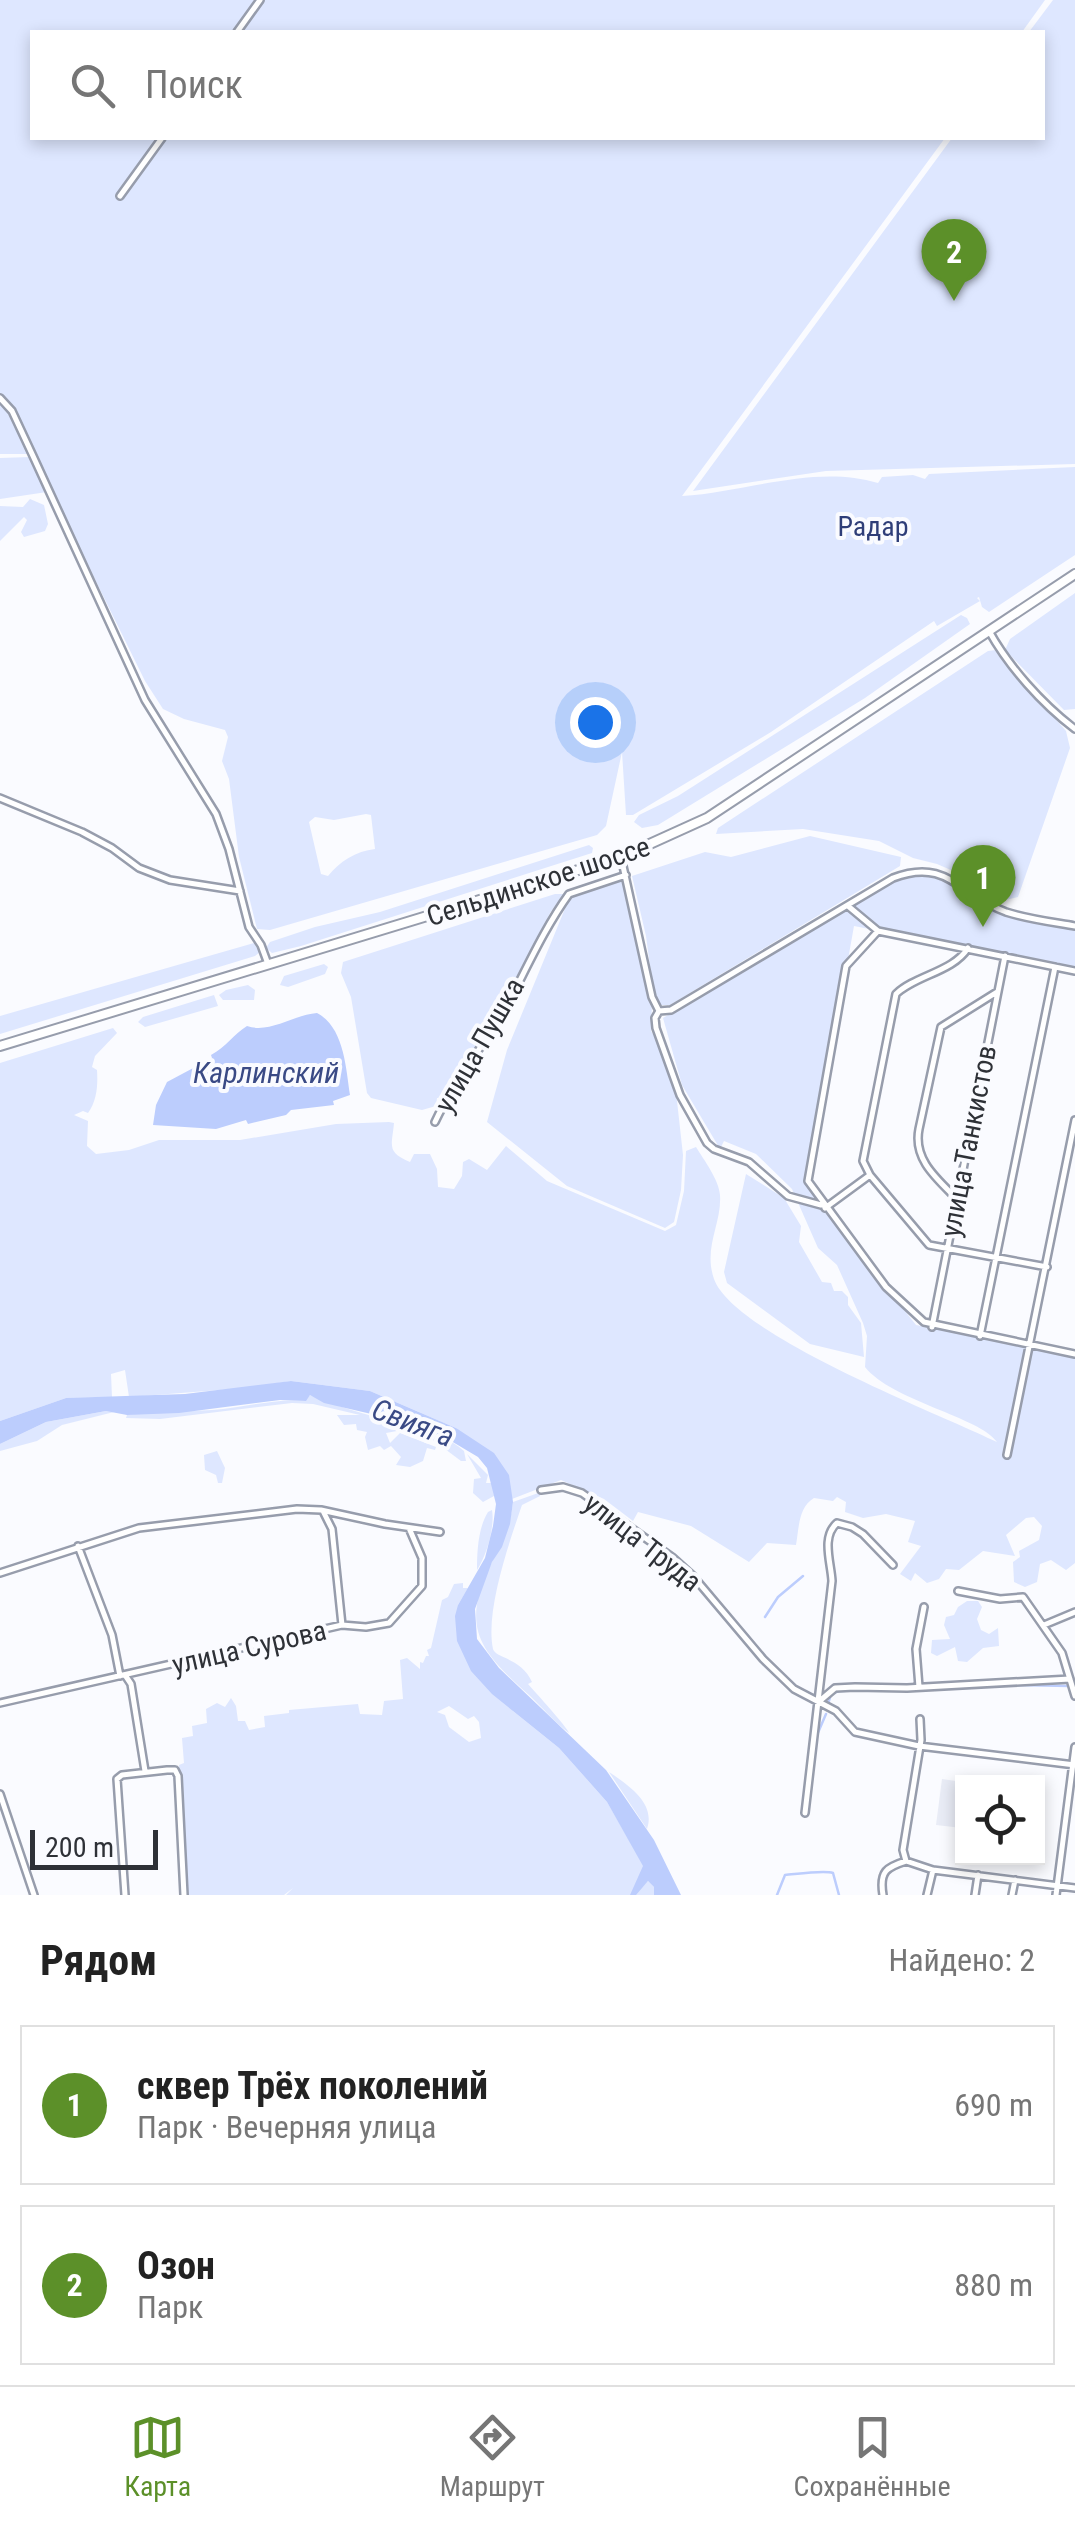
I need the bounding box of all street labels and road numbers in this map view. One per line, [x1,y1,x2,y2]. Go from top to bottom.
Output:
street label: Сельдинское шоссе [422,830,654,933]
street label: улица Пушка [428,972,531,1118]
street label: улица Танкистов [934,1043,1003,1240]
street label: улица Труда [577,1486,708,1598]
street label: улица Сурова [169,1614,329,1681]

